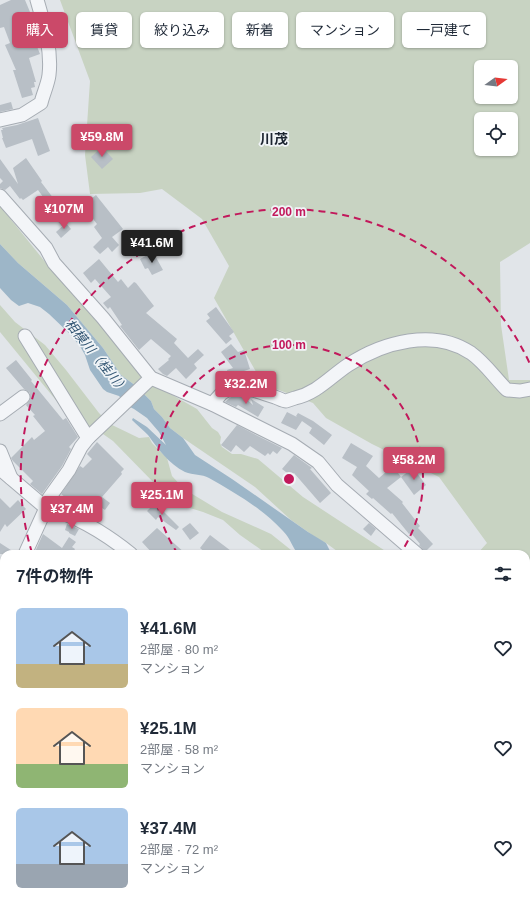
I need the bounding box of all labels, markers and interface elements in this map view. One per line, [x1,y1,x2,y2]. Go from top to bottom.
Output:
chip: 購入 [12,12,68,48]
chip: 賃貸 [76,12,132,48]
chip: 絞り込み [140,12,224,48]
chip: 新着 [232,12,288,48]
chip: マンション [296,12,394,48]
chip: 一戸建て [402,12,486,48]
north arrow [474,60,518,104]
map controls [474,60,518,156]
button: locate [474,112,518,156]
pin: ¥59.8M [69,124,135,158]
text: ¥59.8M [80,129,124,144]
district label: 川茂 [260,131,288,147]
pin: ¥107M [36,196,92,230]
text: ¥107M [44,201,84,216]
text: 200 m [272,205,306,219]
pin: ¥41.6M [119,230,185,264]
text: ¥41.6M [130,235,174,250]
water label: 相模川（桂川） [62,316,131,396]
text: 100 m [272,338,306,352]
pin: ¥32.2M [213,371,279,405]
text: ¥32.2M [224,376,268,391]
pin: ¥58.2M [381,447,447,481]
text: ¥58.2M [392,452,436,467]
centre of rings [282,472,296,486]
pin: ¥25.1M [129,482,195,516]
text: ¥25.1M [140,487,184,502]
pin: ¥37.4M [39,496,105,530]
text: ¥37.4M [50,501,94,516]
icon: filters [492,563,514,585]
text: 7件の物件 [16,567,93,586]
text: ¥41.6M [140,619,197,638]
icon: home [48,624,96,672]
icon: heart [492,637,514,659]
text: 2部屋 · 80 m² [140,642,218,657]
text: マンション [140,661,205,676]
text: ¥25.1M [140,719,197,738]
icon: home [48,724,96,772]
icon: heart [492,737,514,759]
text: 2部屋 · 58 m² [140,742,218,757]
text: マンション [140,761,205,776]
text: ¥37.4M [140,819,197,838]
icon: home [48,824,96,872]
icon: heart [492,837,514,859]
text: 2部屋 · 72 m² [140,842,218,857]
text: マンション [140,861,205,876]

